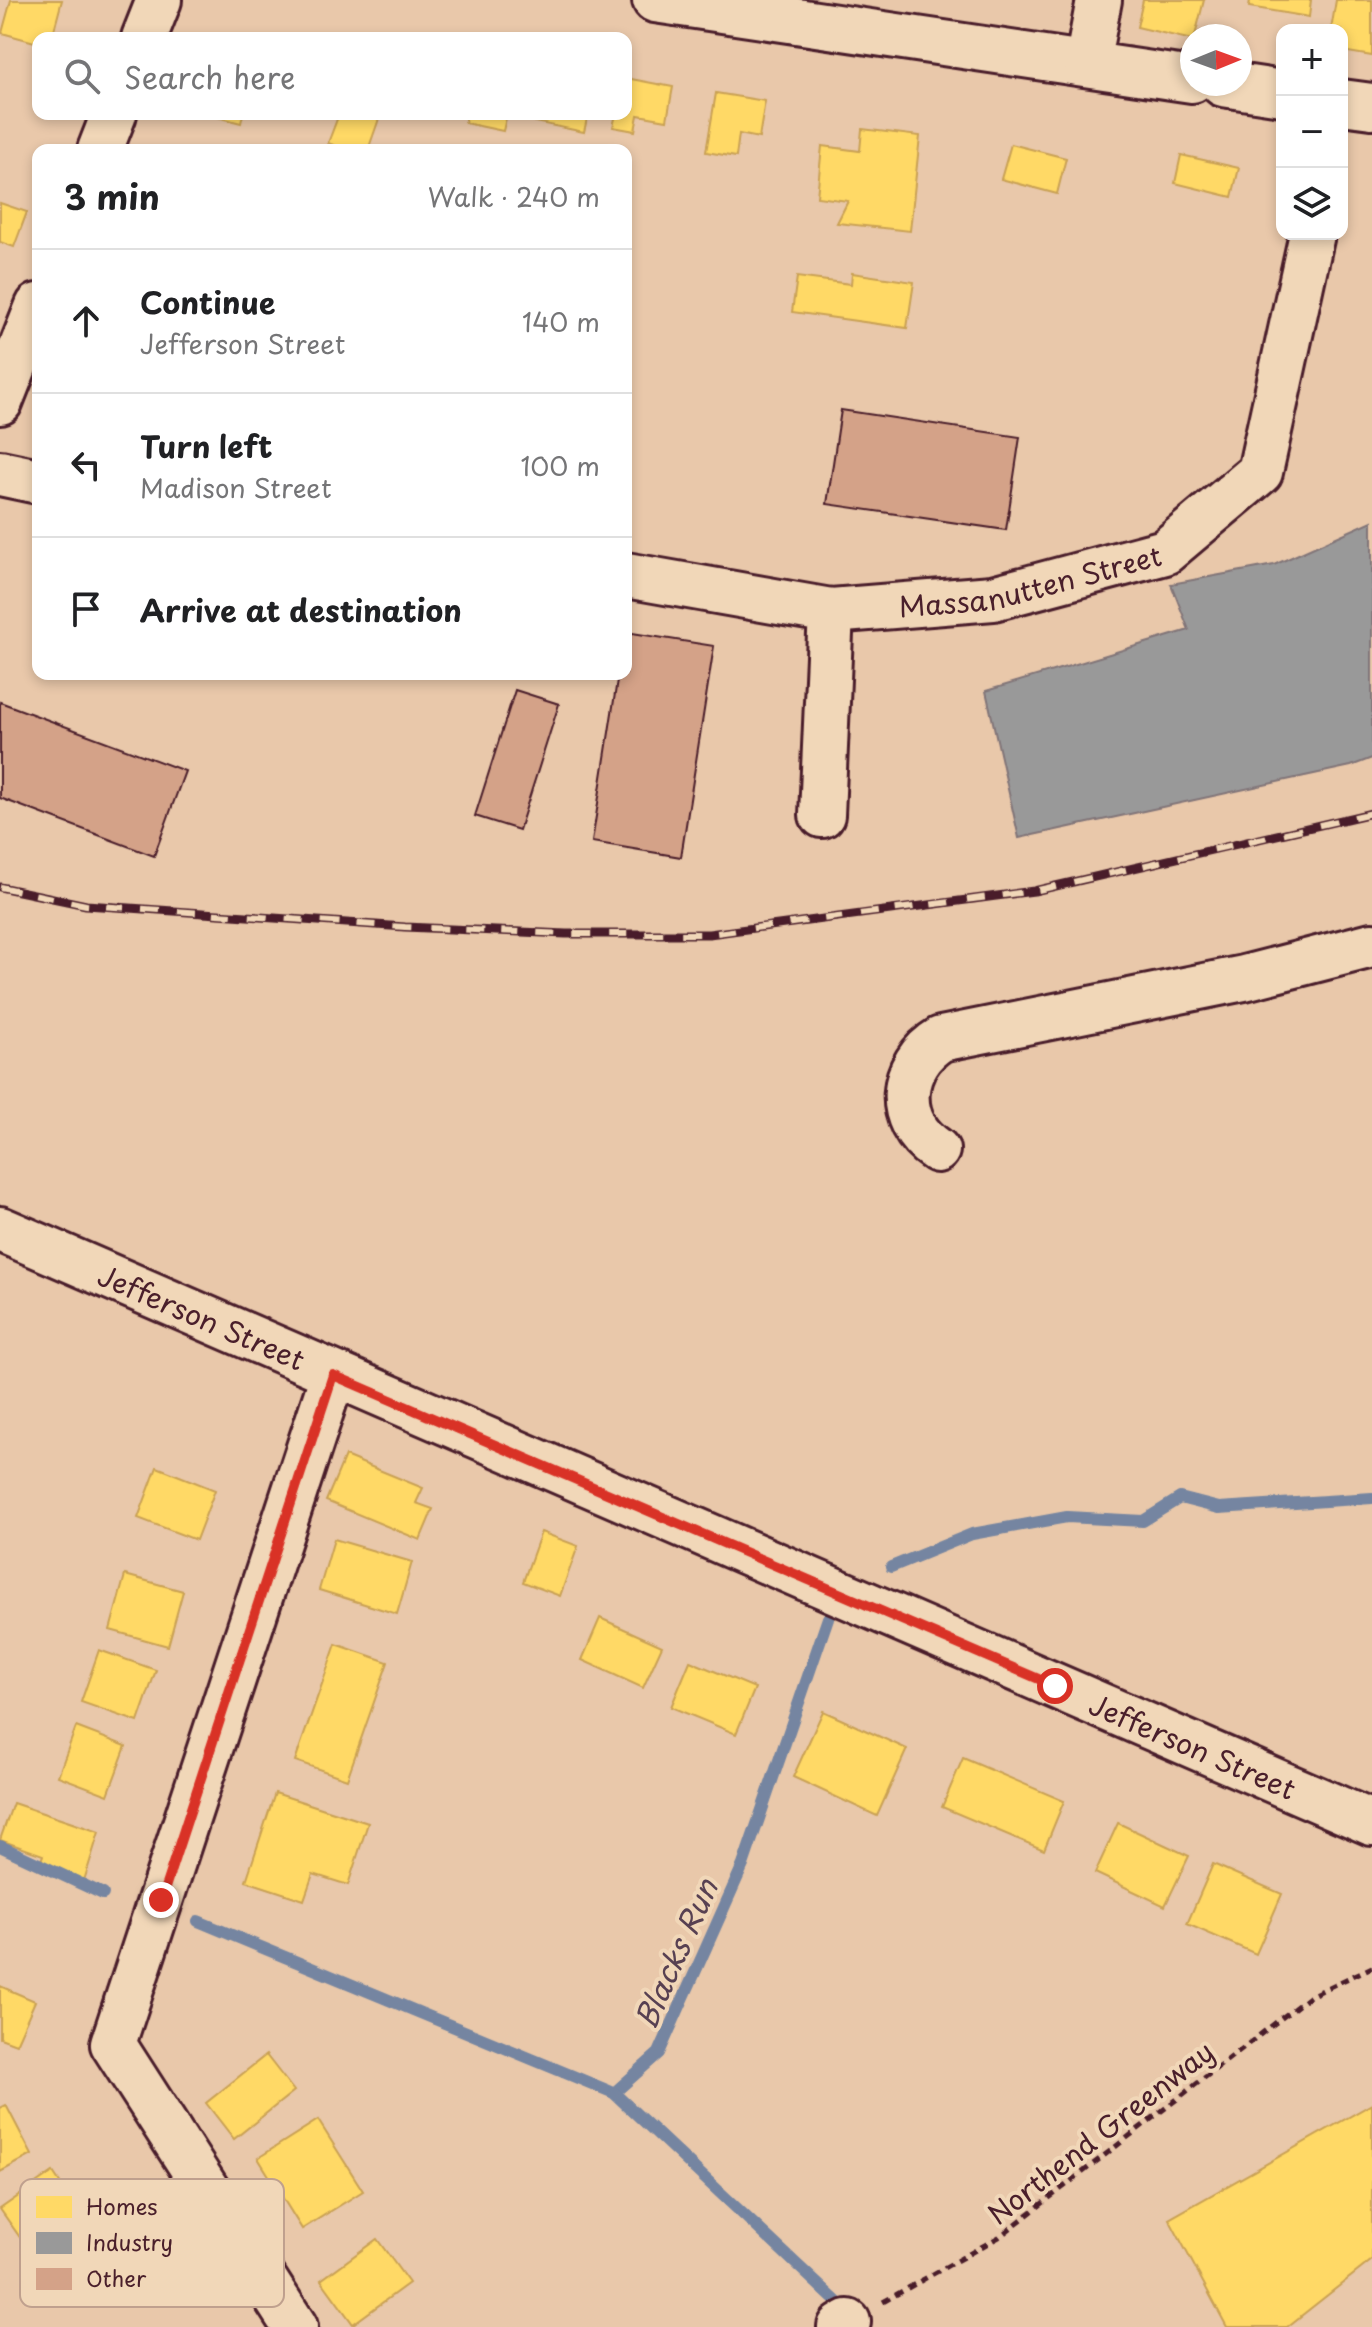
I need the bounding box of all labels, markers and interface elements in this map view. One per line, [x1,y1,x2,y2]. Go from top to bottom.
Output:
north arrow [1180,24,1252,96]
map controls [1276,24,1348,240]
button: + [1276,24,1348,96]
search box [32,32,632,120]
icon: search [60,54,104,98]
text: Search here [124,54,296,99]
button: − [1276,96,1348,168]
button: layers [1276,168,1348,240]
text: 3 min [64,170,160,222]
text: Walk · 240 m [428,177,600,216]
text: Continue [140,279,275,324]
icon: ahead [64,299,108,343]
text: 140 m [522,302,600,341]
text: Jefferson Street [140,324,345,363]
text: Turn left [140,423,272,468]
icon: left [64,443,108,487]
text: 100 m [520,446,600,485]
text: Madison Street [140,468,332,507]
street label: Massanutten Street [897,533,1166,627]
icon: arrive [64,587,108,631]
text: Arrive at destination [140,587,462,632]
street label: Jefferson Street [92,1253,312,1380]
route start [1037,1668,1073,1704]
street label: Jefferson Street [1083,1682,1303,1809]
water label: Blacks Run [622,1869,729,2035]
route end [143,1882,179,1918]
street label: Northend Greenway [978,2030,1222,2234]
legend [20,2179,284,2307]
text: Homes [86,2189,157,2222]
text: Industry [86,2225,173,2258]
text: Other [86,2261,147,2294]

